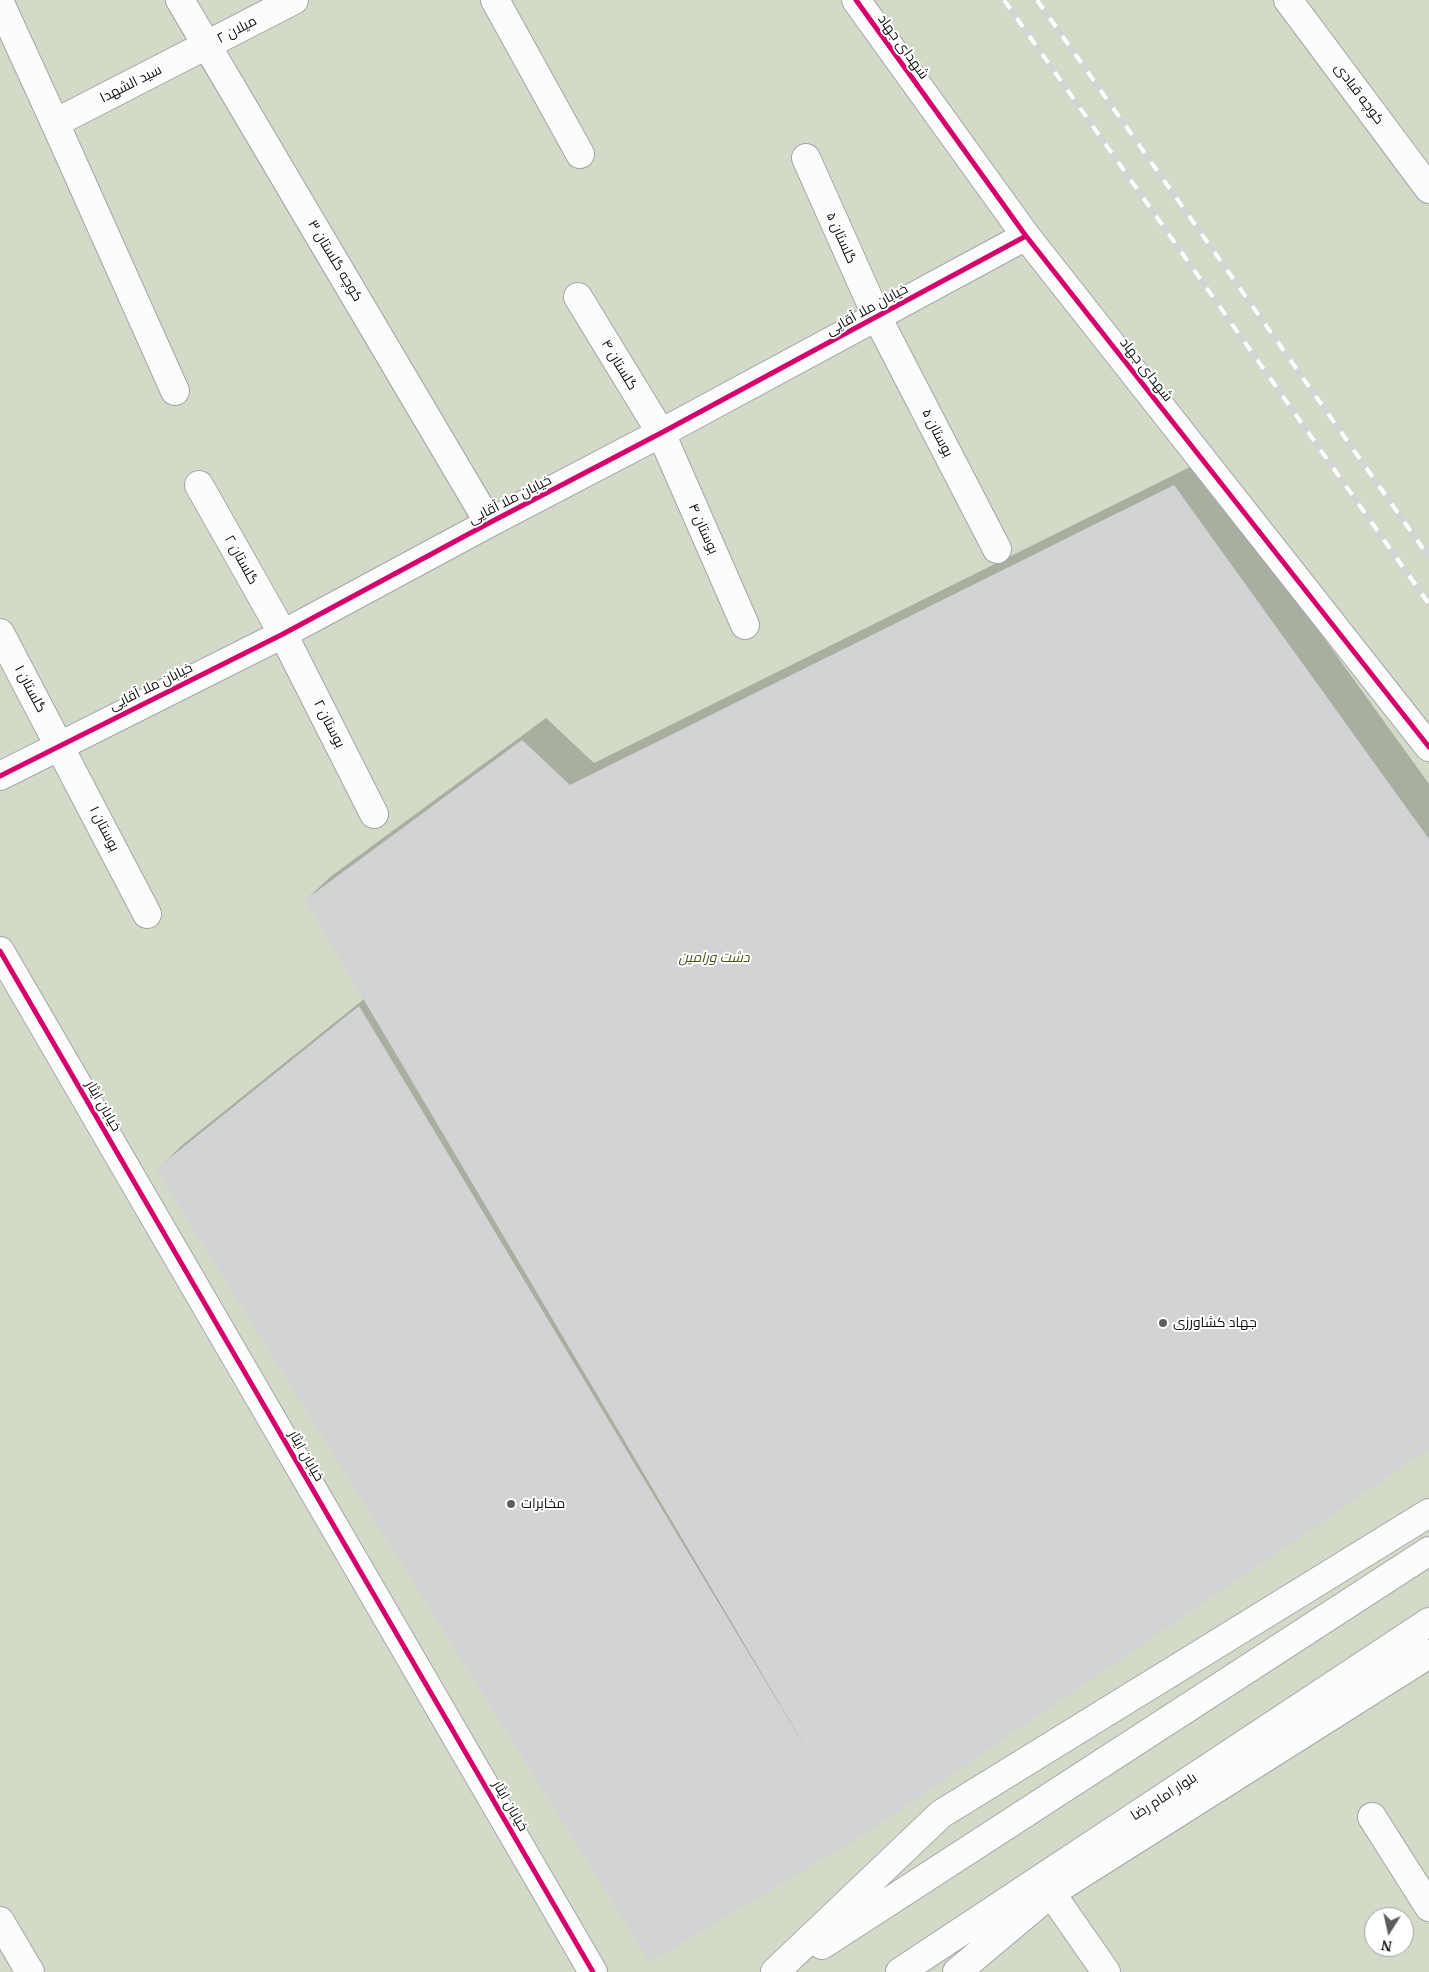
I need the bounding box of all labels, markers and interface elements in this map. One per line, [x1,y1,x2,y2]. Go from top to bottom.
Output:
street label: شهدای جهاد [874,11,932,83]
street label: میلان ۲ [214,13,260,47]
street label: کوچه قبادی [1331,60,1387,128]
street label: سید الشهدا [97,61,165,107]
street label: گلستان ۵ [822,210,860,266]
street label: کوچه گلستان ۳ [304,217,366,305]
street label: خیابان ملا آقایی [823,281,911,339]
street label: شهدای جهاد [1116,335,1176,405]
street label: گلستان ۴ [597,337,641,393]
street label: بوستان ۵ [918,406,956,460]
street label: خیابان ملا آقایی [466,472,554,528]
street label: بوستان ۴ [684,501,722,557]
street label: گلستان ۲ [221,532,261,588]
street label: خیابان ملا آقایی [106,660,196,714]
street label: گلستان ۱ [11,663,49,715]
street label: بوستان ۲ [310,697,348,751]
street label: بوستان ۱ [85,803,123,855]
park label: دشت ورامین [678,950,750,966]
street label: خیابان ایثار [82,1078,124,1134]
place label: جهاد کشاورزی [1173,1315,1257,1331]
marker: جهاد کشاورزی [1157,1317,1169,1329]
street label: خیابان ایثار [285,1428,327,1484]
place label: مخابرات [521,1496,565,1512]
marker: مخابرات [505,1498,517,1510]
street label: بلوار امام رضا [1128,1769,1200,1825]
street label: خیابان ایثار [489,1778,531,1834]
north arrow [1364,1907,1414,1957]
text: N [1380,1936,1393,1957]

